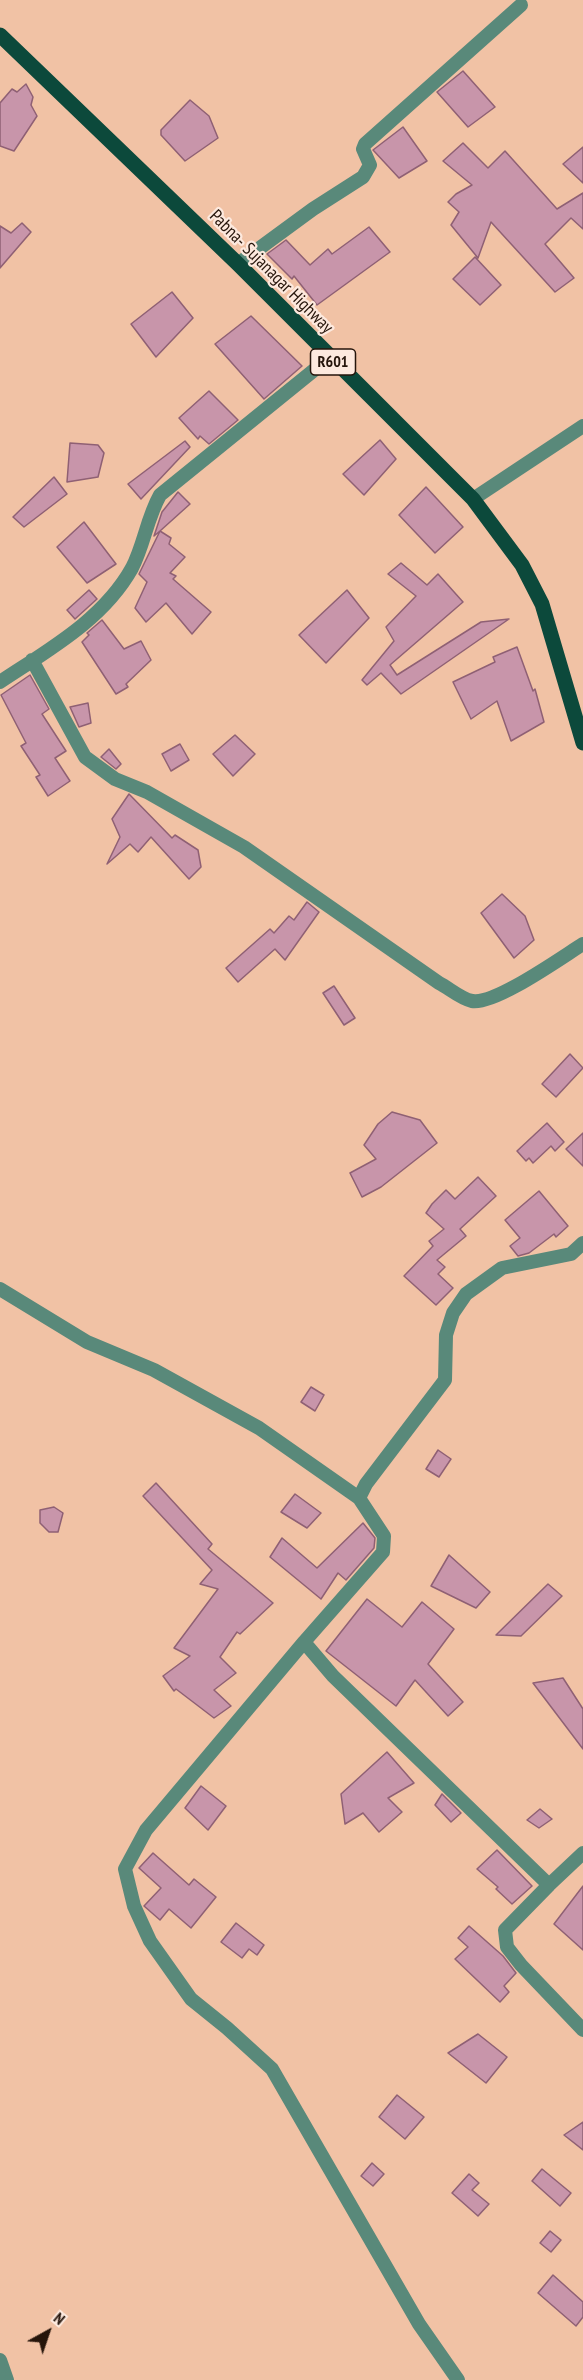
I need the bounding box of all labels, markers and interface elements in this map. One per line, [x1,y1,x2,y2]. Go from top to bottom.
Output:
street label: Pabna- Sujanagar Highway [205,206,337,338]
road number: R601 [310,349,356,375]
north arrow [18,2302,78,2362]
text: N [50,2308,69,2329]

